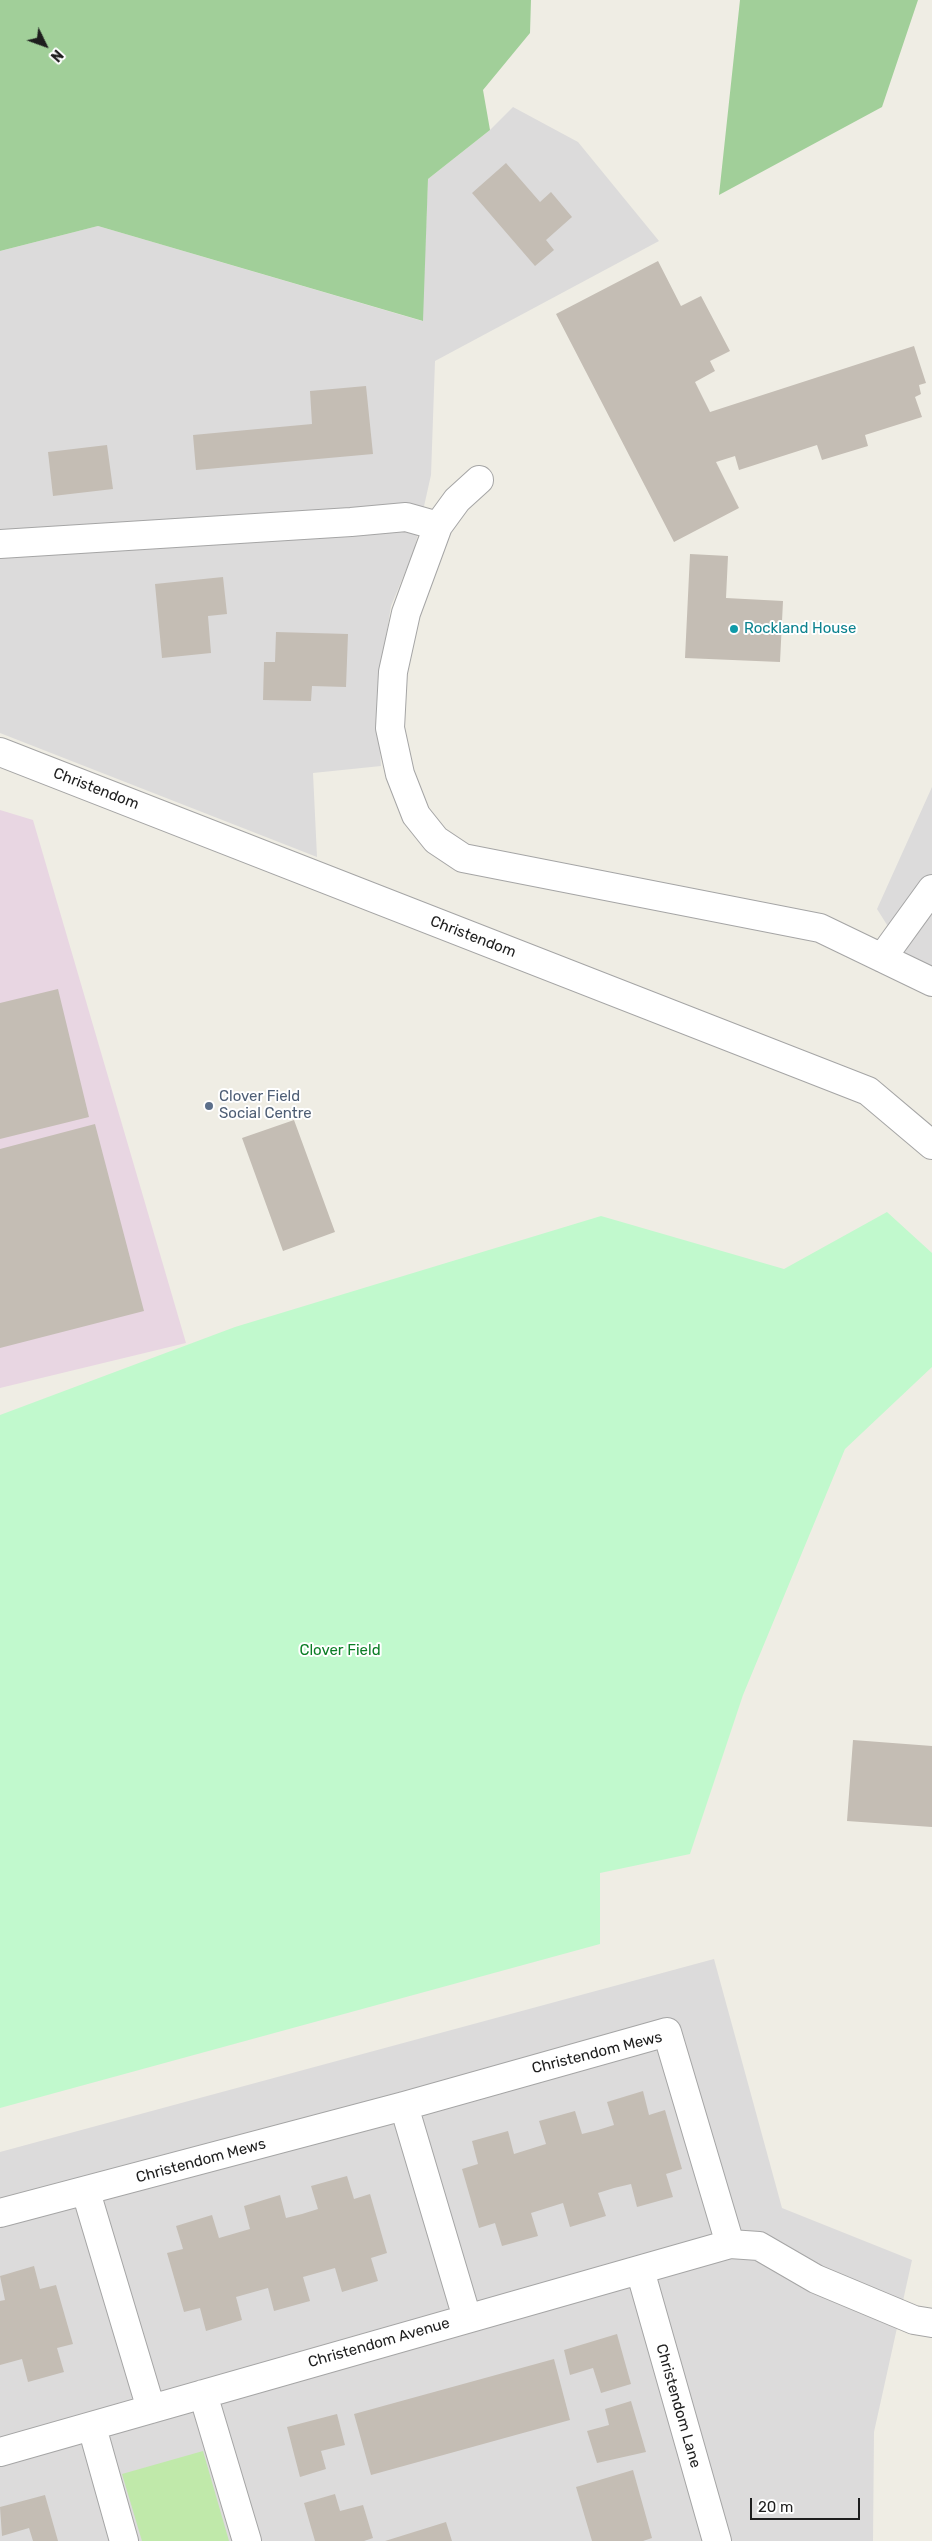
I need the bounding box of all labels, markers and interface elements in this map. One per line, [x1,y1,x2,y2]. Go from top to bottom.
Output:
north arrow [20,20,70,70]
text: N [47,46,66,65]
place label: Rockland House [744,620,856,638]
marker: Rockland House [728,623,740,635]
street label: Christendom [51,764,141,814]
street label: Christendom [428,912,518,962]
place label: Clover Field Social Centre [219,1088,312,1123]
marker: Clover Field Social Centre [203,1100,215,1112]
park label: Clover Field [299,1642,381,1660]
street label: Christendom Mews [530,2028,664,2078]
street label: Christendom Mews [134,2135,268,2187]
street label: Christendom Avenue [306,2314,452,2372]
street label: Christendom Lane [652,2342,704,2470]
scale bar [752,2488,862,2520]
text: 20 m [758,2498,793,2516]

